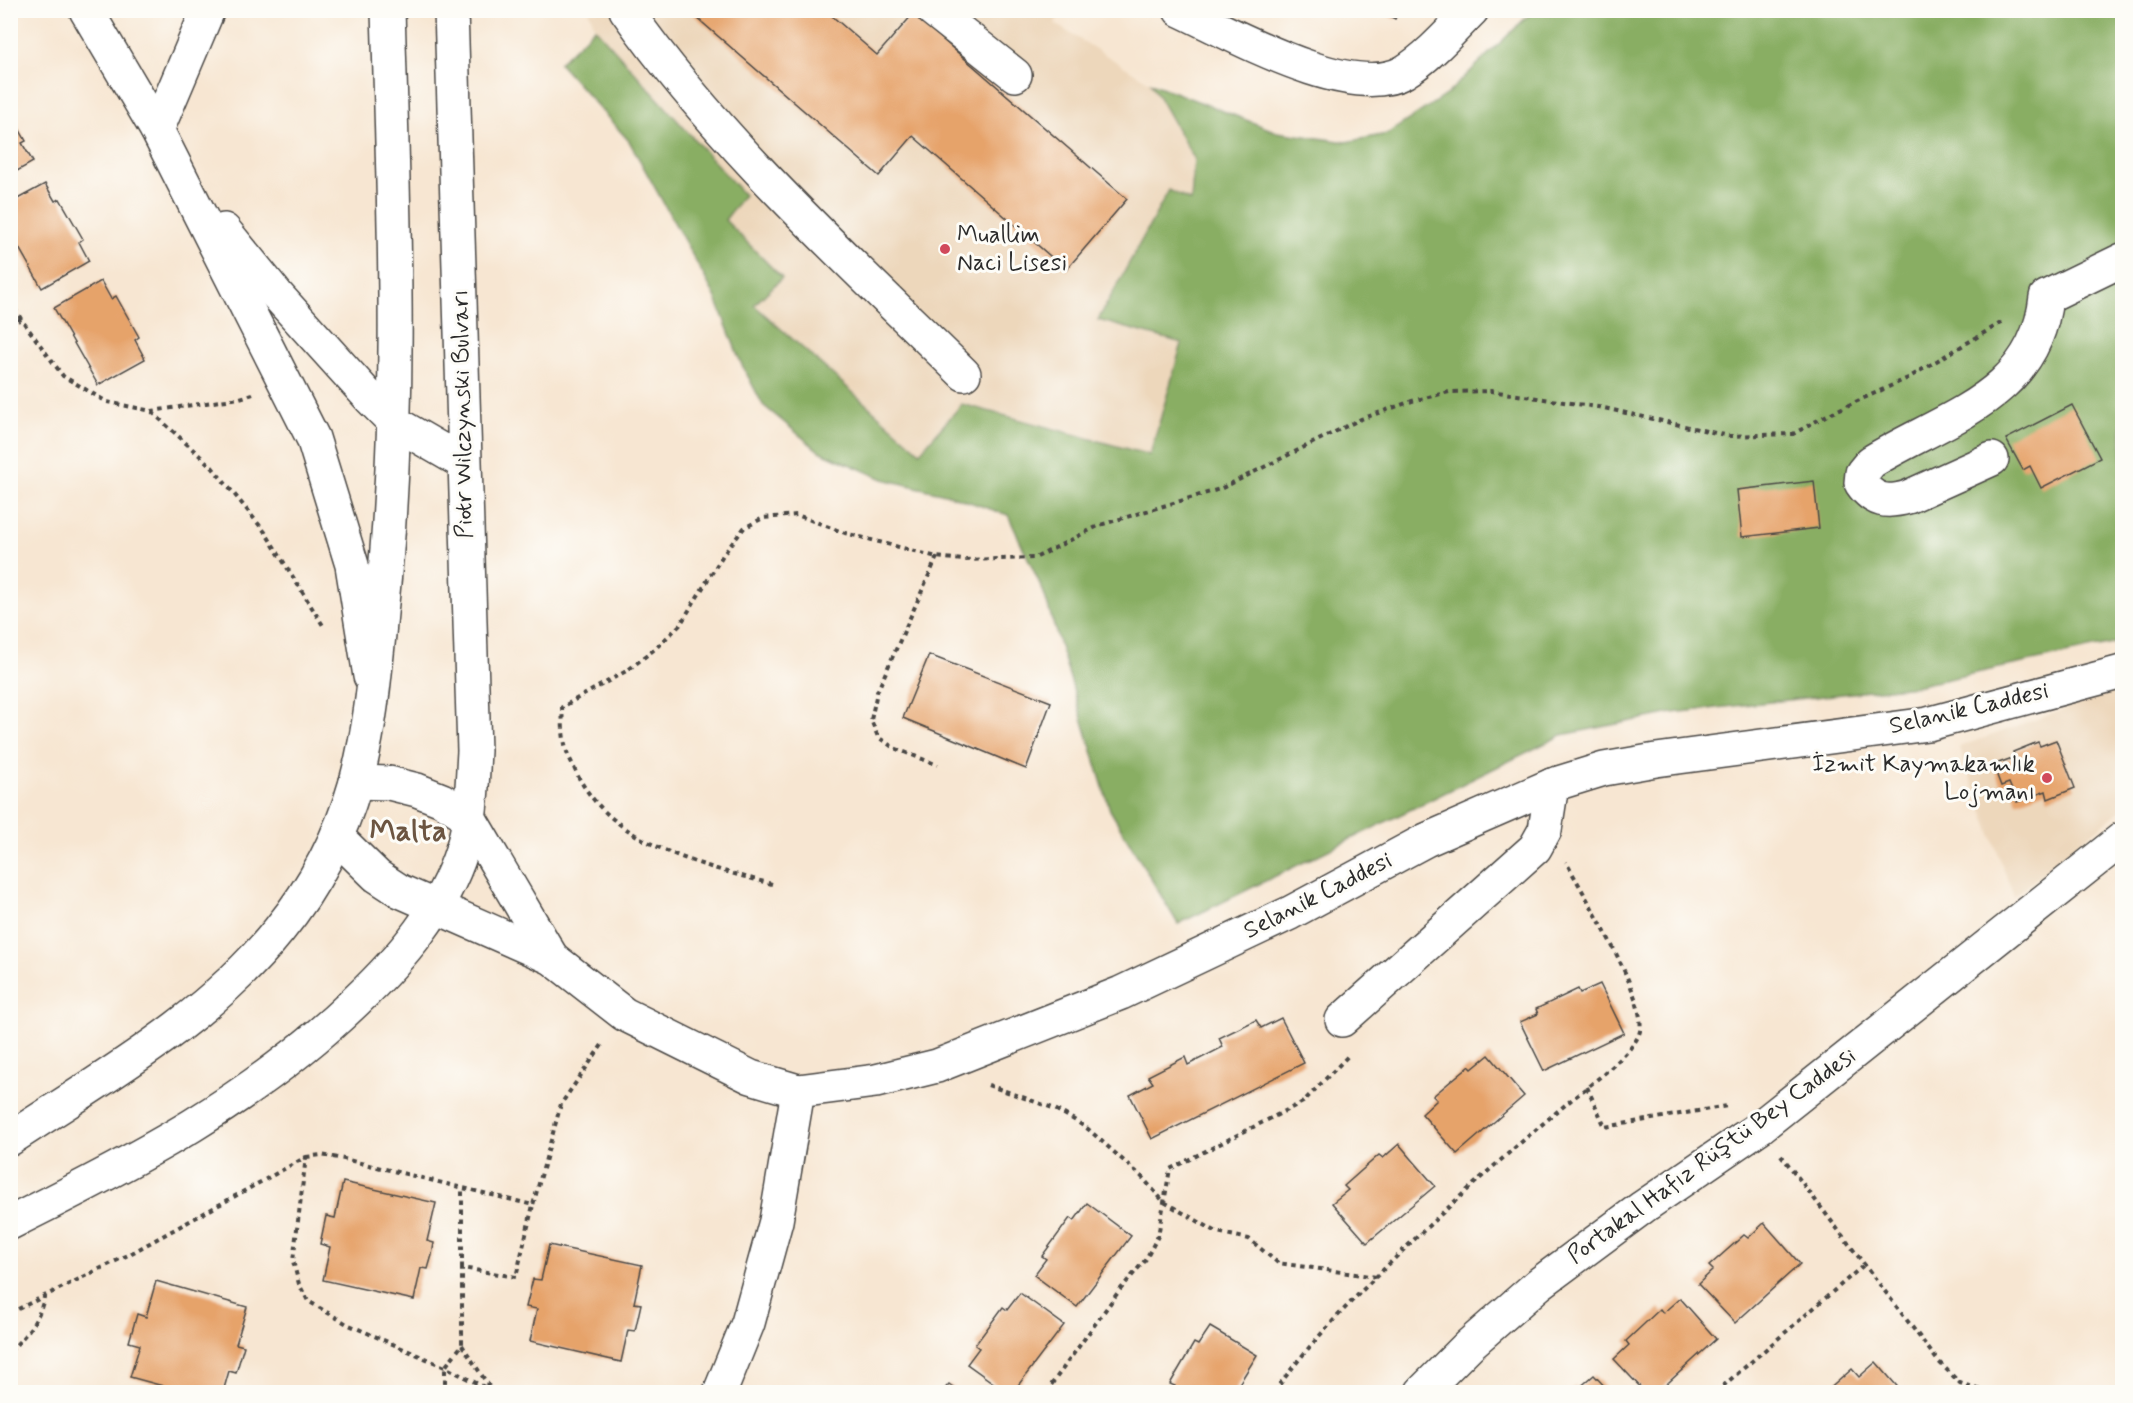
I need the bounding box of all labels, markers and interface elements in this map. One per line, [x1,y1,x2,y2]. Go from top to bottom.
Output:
place label: Muallim Naci Lisesi [957,220,1067,279]
marker: Muallim Naci Lisesi [938,242,952,256]
street label: Piotr Wilczynski Bulvarı [445,289,481,539]
street label: Selanik Caddesi [1886,676,2052,742]
place label: İzmit Kaymakamlık Lojmanı [1812,749,2035,808]
marker: İzmit Kaymakamlık Lojmanı [2040,771,2054,785]
district label: Malta [369,812,447,851]
street label: Selanik Caddesi [1239,845,1397,947]
street label: Portakal Hafız Rüştü Bey Caddesi [1562,1041,1862,1271]

